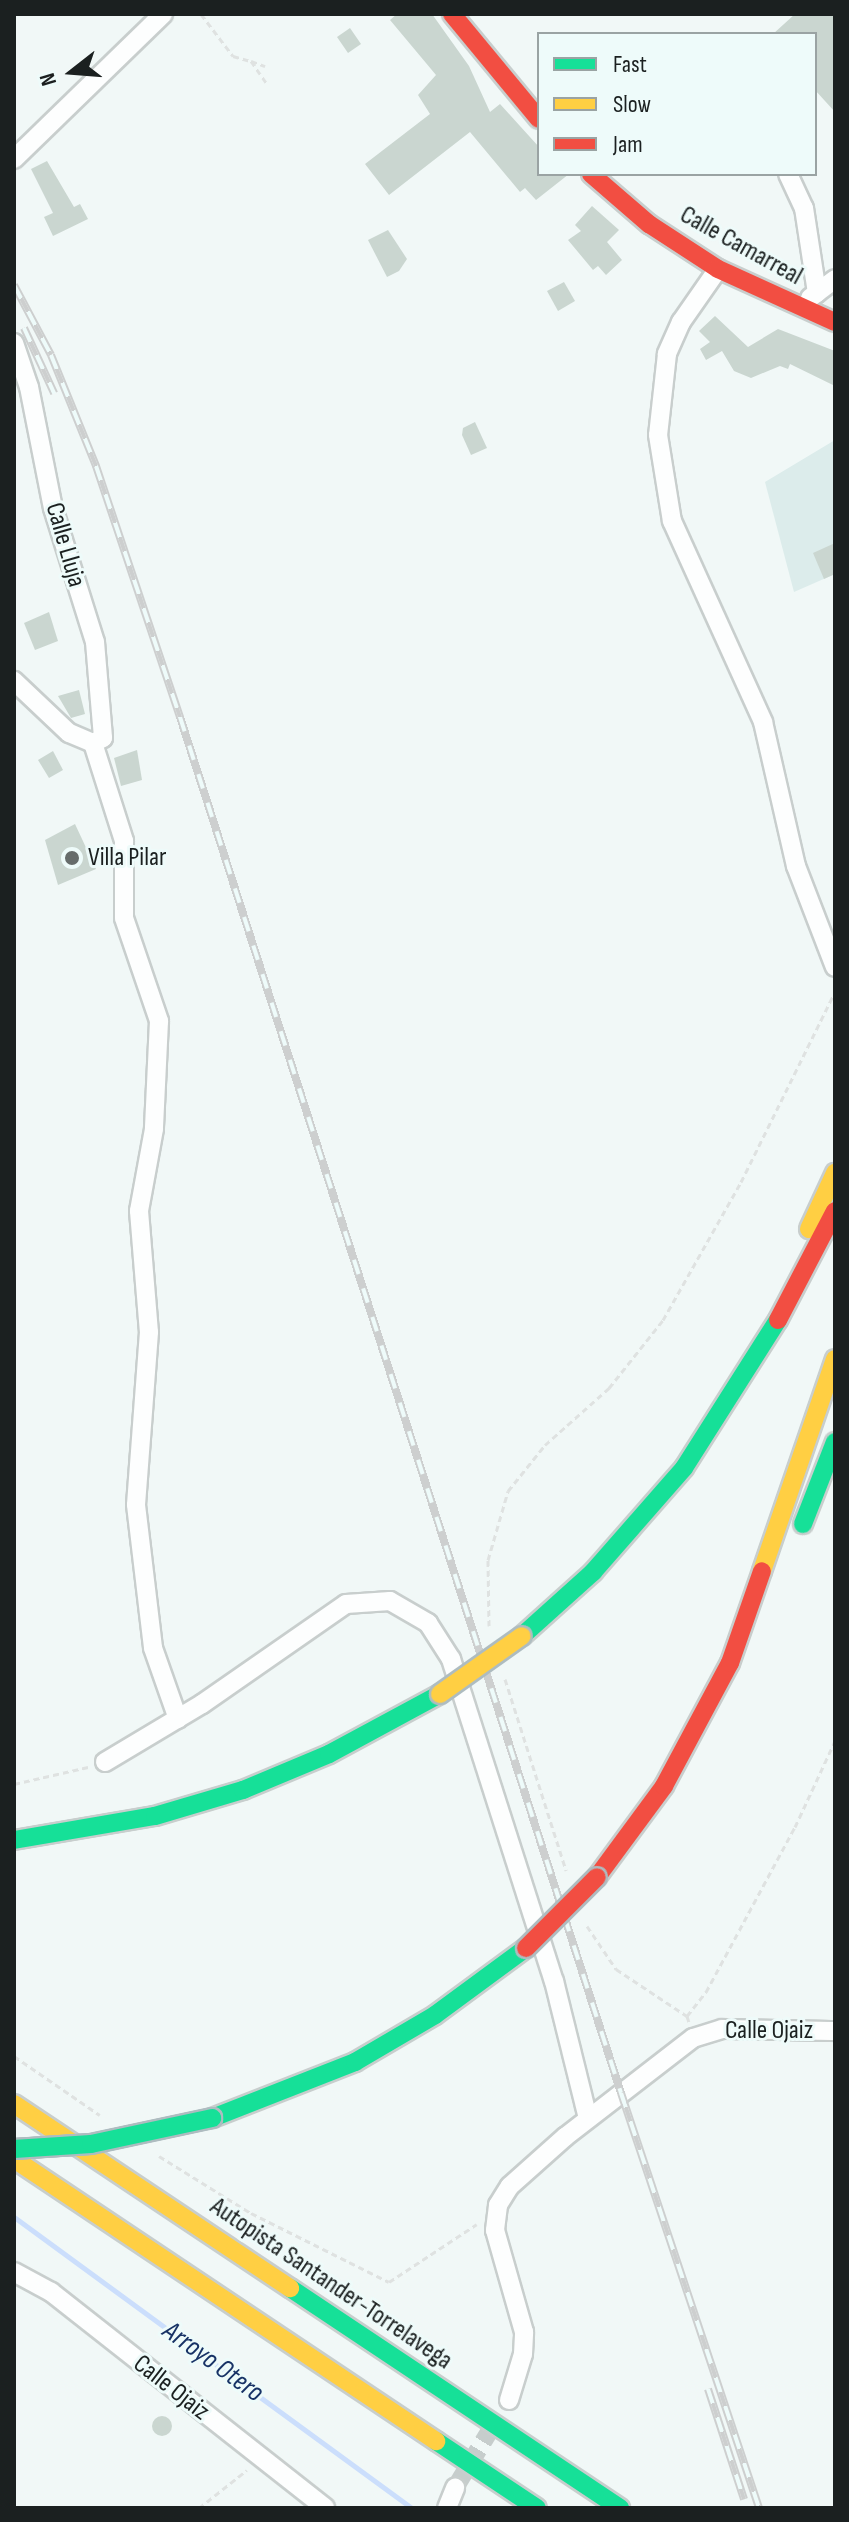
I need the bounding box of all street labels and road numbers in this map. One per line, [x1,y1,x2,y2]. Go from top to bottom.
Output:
street label: Calle Camarreal [674,200,808,292]
street label: Calle Lluja [38,499,92,591]
street label: Calle Ojaiz [725,2015,813,2047]
street label: Autopista Santander-Torrelavega [204,2191,458,2377]
street label: Calle Ojaiz [127,2349,215,2427]

